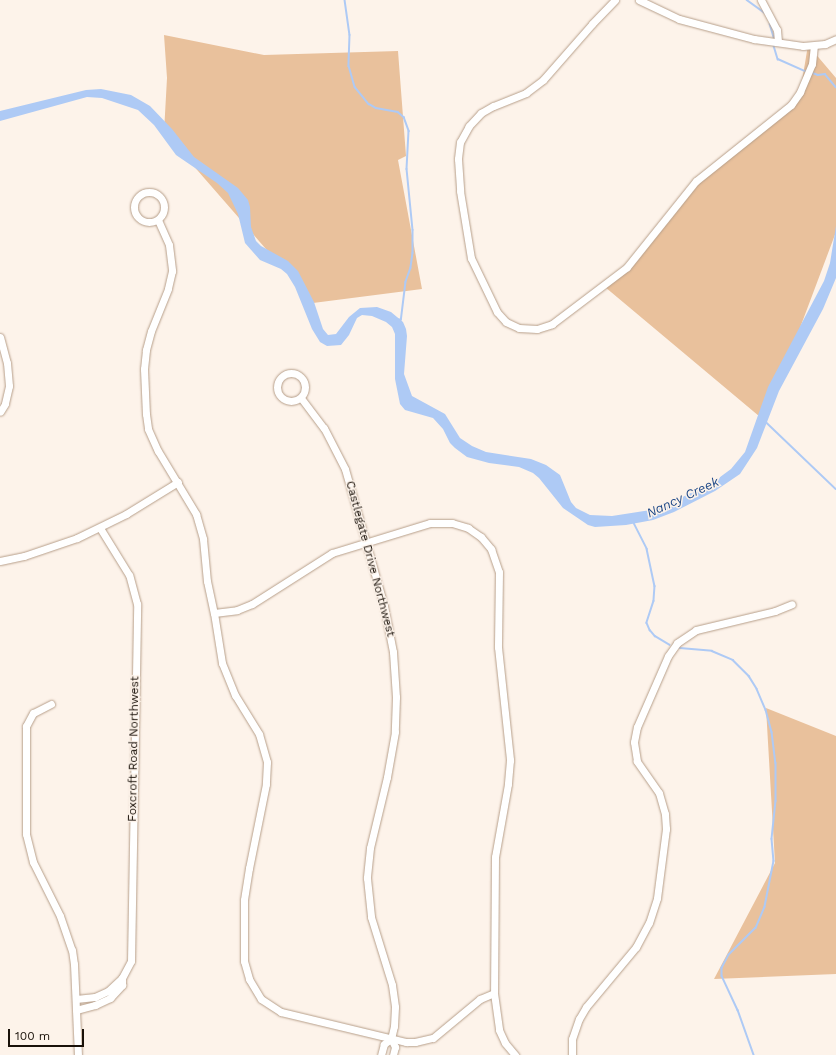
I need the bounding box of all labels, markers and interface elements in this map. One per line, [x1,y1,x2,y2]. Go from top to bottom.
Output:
water label: Nancy Creek [644,474,722,522]
street label: Castlegate Drive Northwest [342,479,398,639]
street label: Foxcroft Road Northwest [126,676,142,822]
scale bar [10,1021,86,1047]
text: 100 m [15,1029,50,1043]

